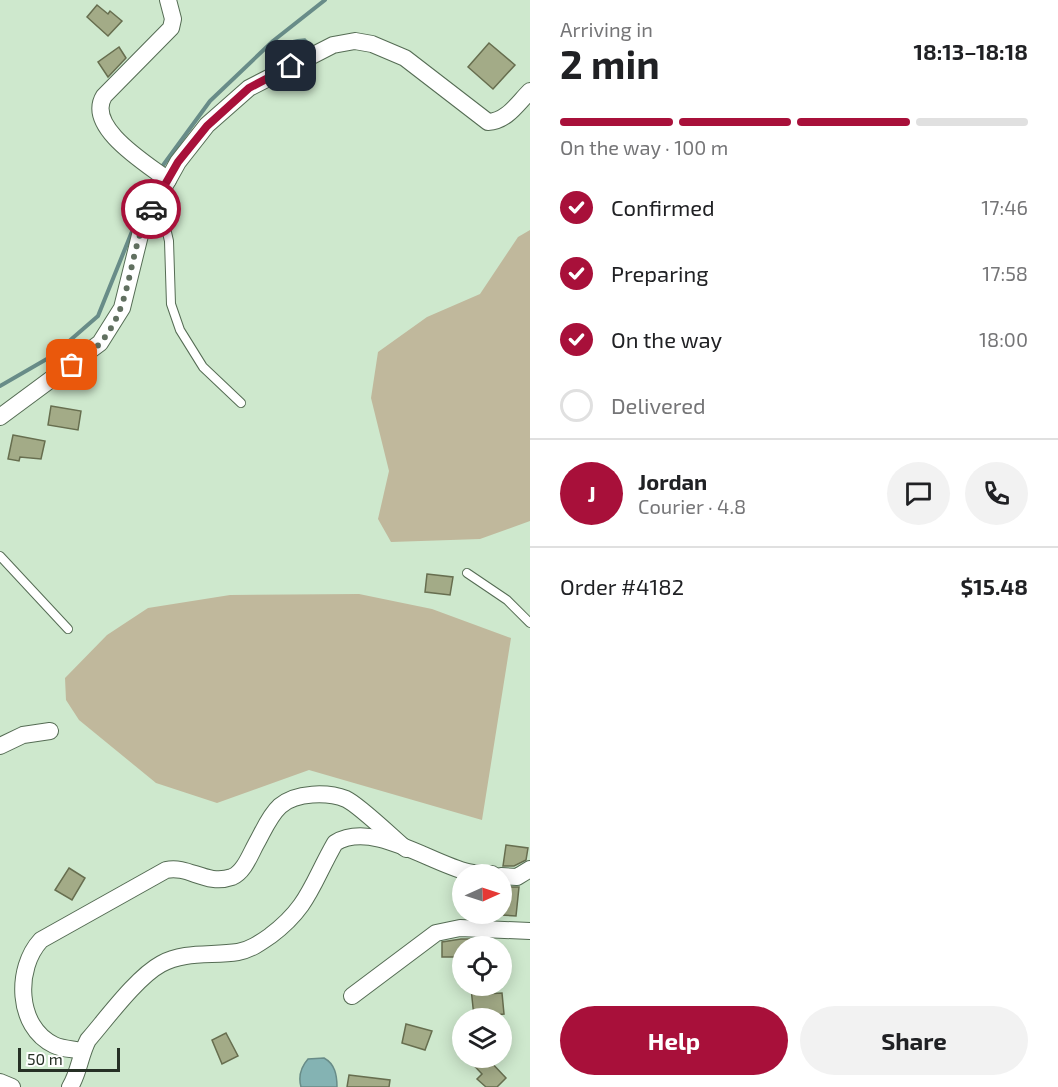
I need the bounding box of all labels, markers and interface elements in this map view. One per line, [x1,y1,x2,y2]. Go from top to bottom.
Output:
text: Arriving in [560,17,653,41]
text: 18:13–18:18 [913,38,1028,64]
pin [265,40,316,91]
text: 2 min [560,40,660,87]
icon: home [274,49,307,82]
text: On the way · 100 m [560,135,728,159]
courier [121,179,181,239]
icon: check [560,191,593,224]
icon: car [135,193,168,226]
text: Confirmed [611,194,715,220]
text: 17:46 [981,195,1028,219]
icon: check [560,257,593,290]
text: Preparing [611,260,709,286]
text: 17:58 [982,261,1028,285]
icon: check [560,323,593,356]
text: On the way [611,326,722,352]
text: 18:00 [979,327,1028,351]
pin [46,339,97,390]
icon: bag [55,348,88,381]
text: Delivered [611,392,706,418]
button: chat [887,462,950,525]
button: phone [965,462,1028,525]
text: Jordan [638,468,707,494]
text: J [587,480,596,506]
text: Courier · 4.8 [638,494,746,518]
text: Order #4182 [560,573,684,599]
text: $15.48 [961,573,1028,599]
north arrow [452,864,512,924]
map controls [452,864,512,1068]
button: locate [452,936,512,996]
button: Help [560,1006,788,1075]
button: Share [800,1006,1028,1075]
button: layers [452,1008,512,1068]
scale bar [18,1045,120,1072]
text: 50 m [27,1049,63,1068]

